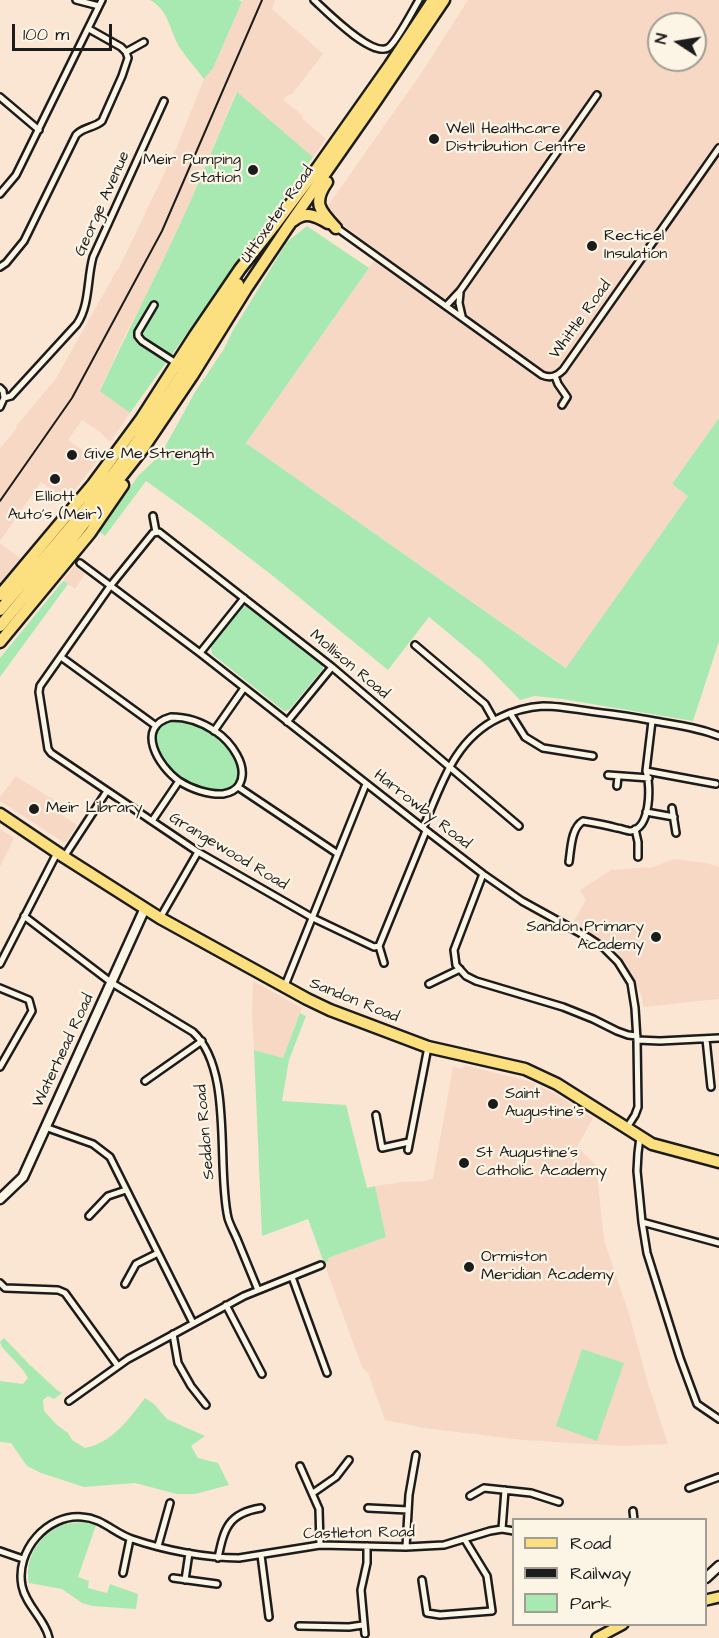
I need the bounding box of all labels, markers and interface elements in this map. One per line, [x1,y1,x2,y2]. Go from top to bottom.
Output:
scale bar [15,12,116,50]
north arrow [647,12,707,72]
text: 100 m [23,22,69,47]
text: N [650,31,673,46]
place label: Well Healthcare Distribution Centre [446,120,586,158]
marker: Well Healthcare Distribution Centre [427,132,441,146]
street label: George Avenue [71,149,135,259]
place label: Meir Pumping Station [143,151,241,189]
street label: Uttoxeter Road [237,163,319,267]
marker: Meir Pumping Station [246,163,260,177]
place label: Recticel Insulation [604,227,667,265]
marker: Recticel Insulation [585,239,599,253]
street label: Whittle Road [546,277,616,363]
place label: Give Me Strength [84,445,214,465]
marker: Give Me Strength [65,448,79,462]
marker: Elliott Auto's (Meir) [48,472,62,486]
place label: Elliott Auto's (Meir) [8,488,102,526]
street label: Mollison Road [305,626,393,704]
street label: Harrowby Road [369,766,475,854]
place label: Meir Library [46,799,143,819]
marker: Meir Library [27,802,41,816]
street label: Grangewood Road [165,809,291,895]
place label: Sandon Primary Academy [526,918,644,956]
marker: Sandon Primary Academy [649,930,663,944]
street label: Sandon Road [306,974,402,1028]
street label: Waterhead Road [29,991,99,1111]
street label: Seddon Road [192,1084,220,1180]
place label: Saint Augustine's [505,1085,584,1123]
marker: Saint Augustine's [486,1097,500,1111]
place label: St Augustine's Catholic Academy [476,1144,607,1182]
marker: St Augustine's Catholic Academy [457,1156,471,1170]
place label: Ormiston Meridian Academy [481,1248,614,1286]
marker: Ormiston Meridian Academy [462,1260,476,1274]
legend [512,1518,707,1626]
street label: Castleton Road [303,1523,415,1545]
text: Road [570,1531,611,1556]
text: Railway [570,1561,631,1586]
text: Park [570,1591,612,1616]

